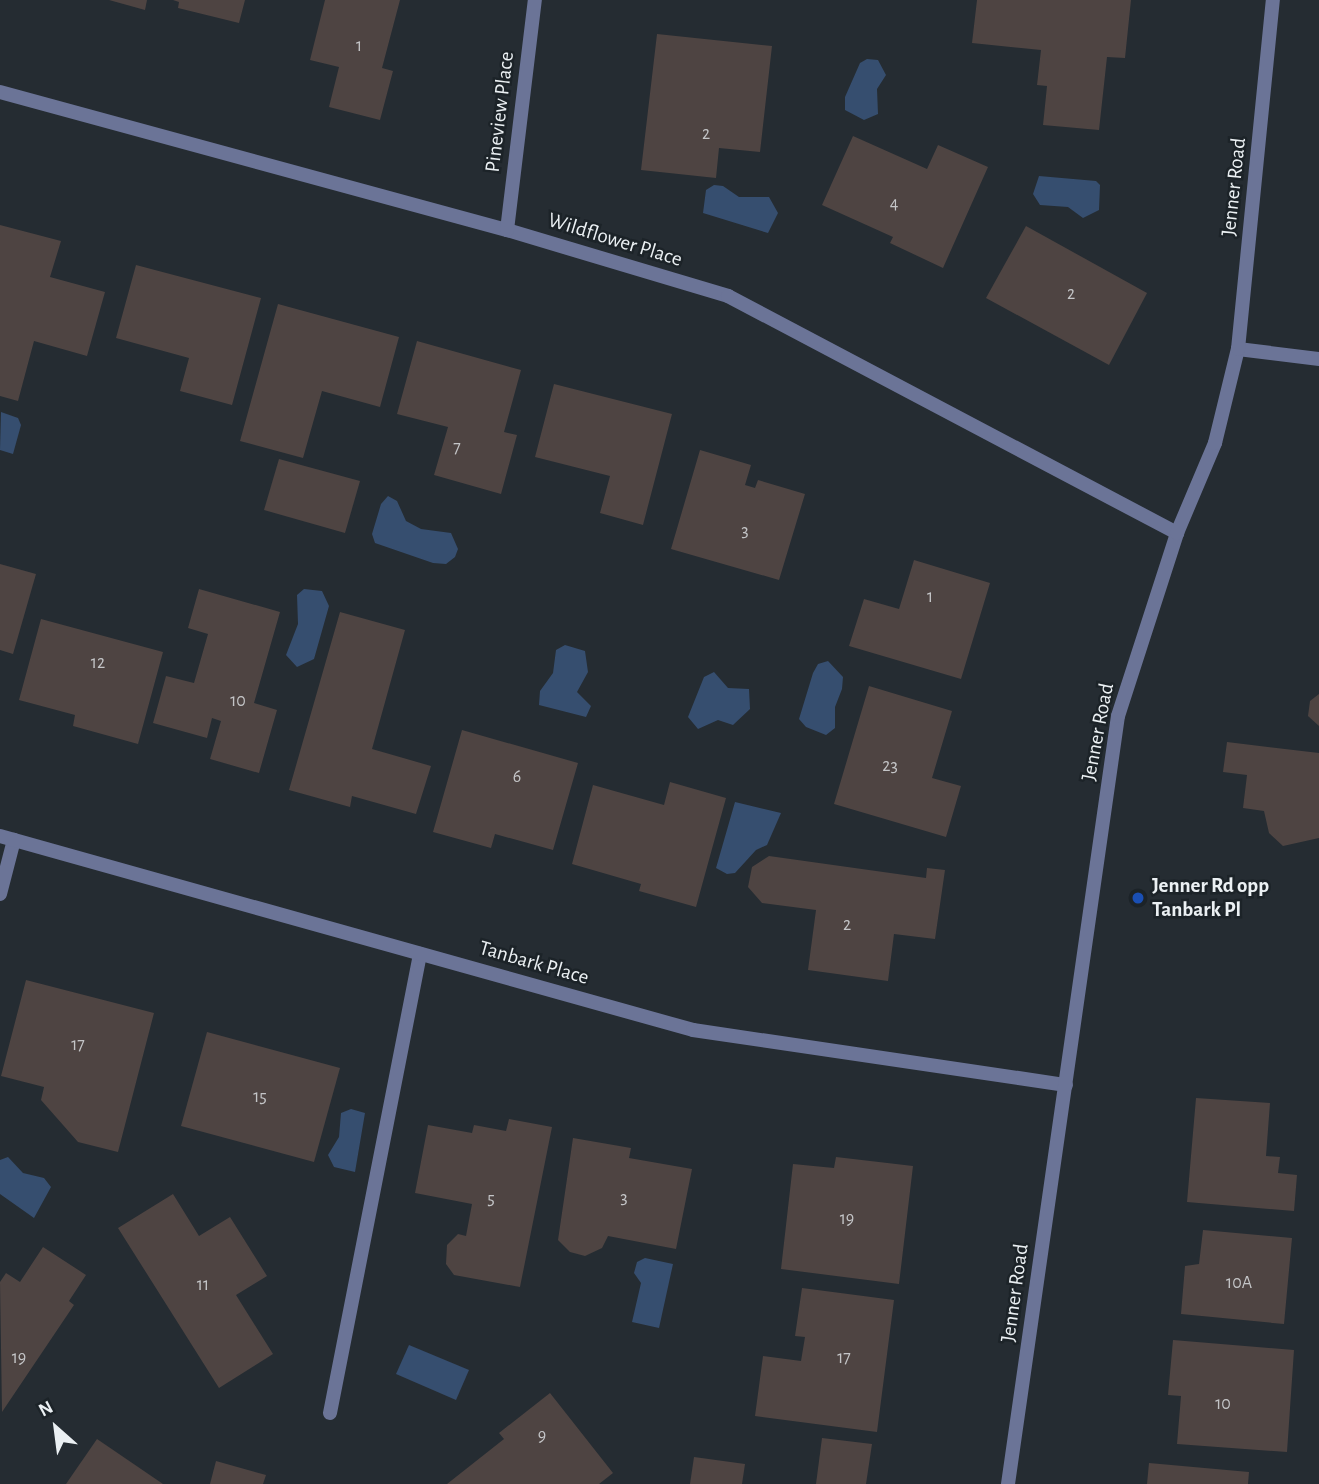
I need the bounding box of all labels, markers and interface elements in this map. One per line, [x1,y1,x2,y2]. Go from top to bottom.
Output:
house number: 1 [356,35,362,57]
street label: Pineview Place [480,50,520,174]
house number: 2 [702,123,710,145]
street label: Jenner Road [1216,136,1252,238]
house number: 4 [890,193,898,215]
street label: Wildflower Place [545,208,685,272]
house number: 2 [1067,283,1075,305]
house number: 7 [453,437,461,459]
house number: 3 [741,520,749,542]
house number: 1 [927,586,933,608]
house number: 12 [91,652,105,674]
street label: Jenner Road [1076,681,1120,783]
house number: 10 [230,690,246,712]
house number: 23 [882,755,898,777]
house number: 6 [513,766,521,788]
place label: Jenner Rd opp Tanbark Pl [1152,873,1269,923]
marker: Jenner Rd opp Tanbark Pl [1130,890,1146,906]
house number: 2 [843,914,851,936]
street label: Tanbark Place [476,935,592,991]
house number: 17 [71,1034,85,1056]
house number: 15 [253,1086,267,1108]
house number: 3 [620,1187,628,1209]
house number: 5 [487,1188,495,1210]
house number: 19 [840,1208,854,1230]
street label: Jenner Road [996,1242,1034,1344]
house number: 10A [1226,1272,1252,1294]
house number: 11 [197,1274,209,1296]
house number: 19 [12,1347,26,1369]
house number: 17 [837,1347,851,1369]
north arrow [21,1393,91,1463]
house number: 10 [1215,1393,1231,1415]
text: N [36,1398,56,1421]
house number: 9 [538,1425,546,1447]

